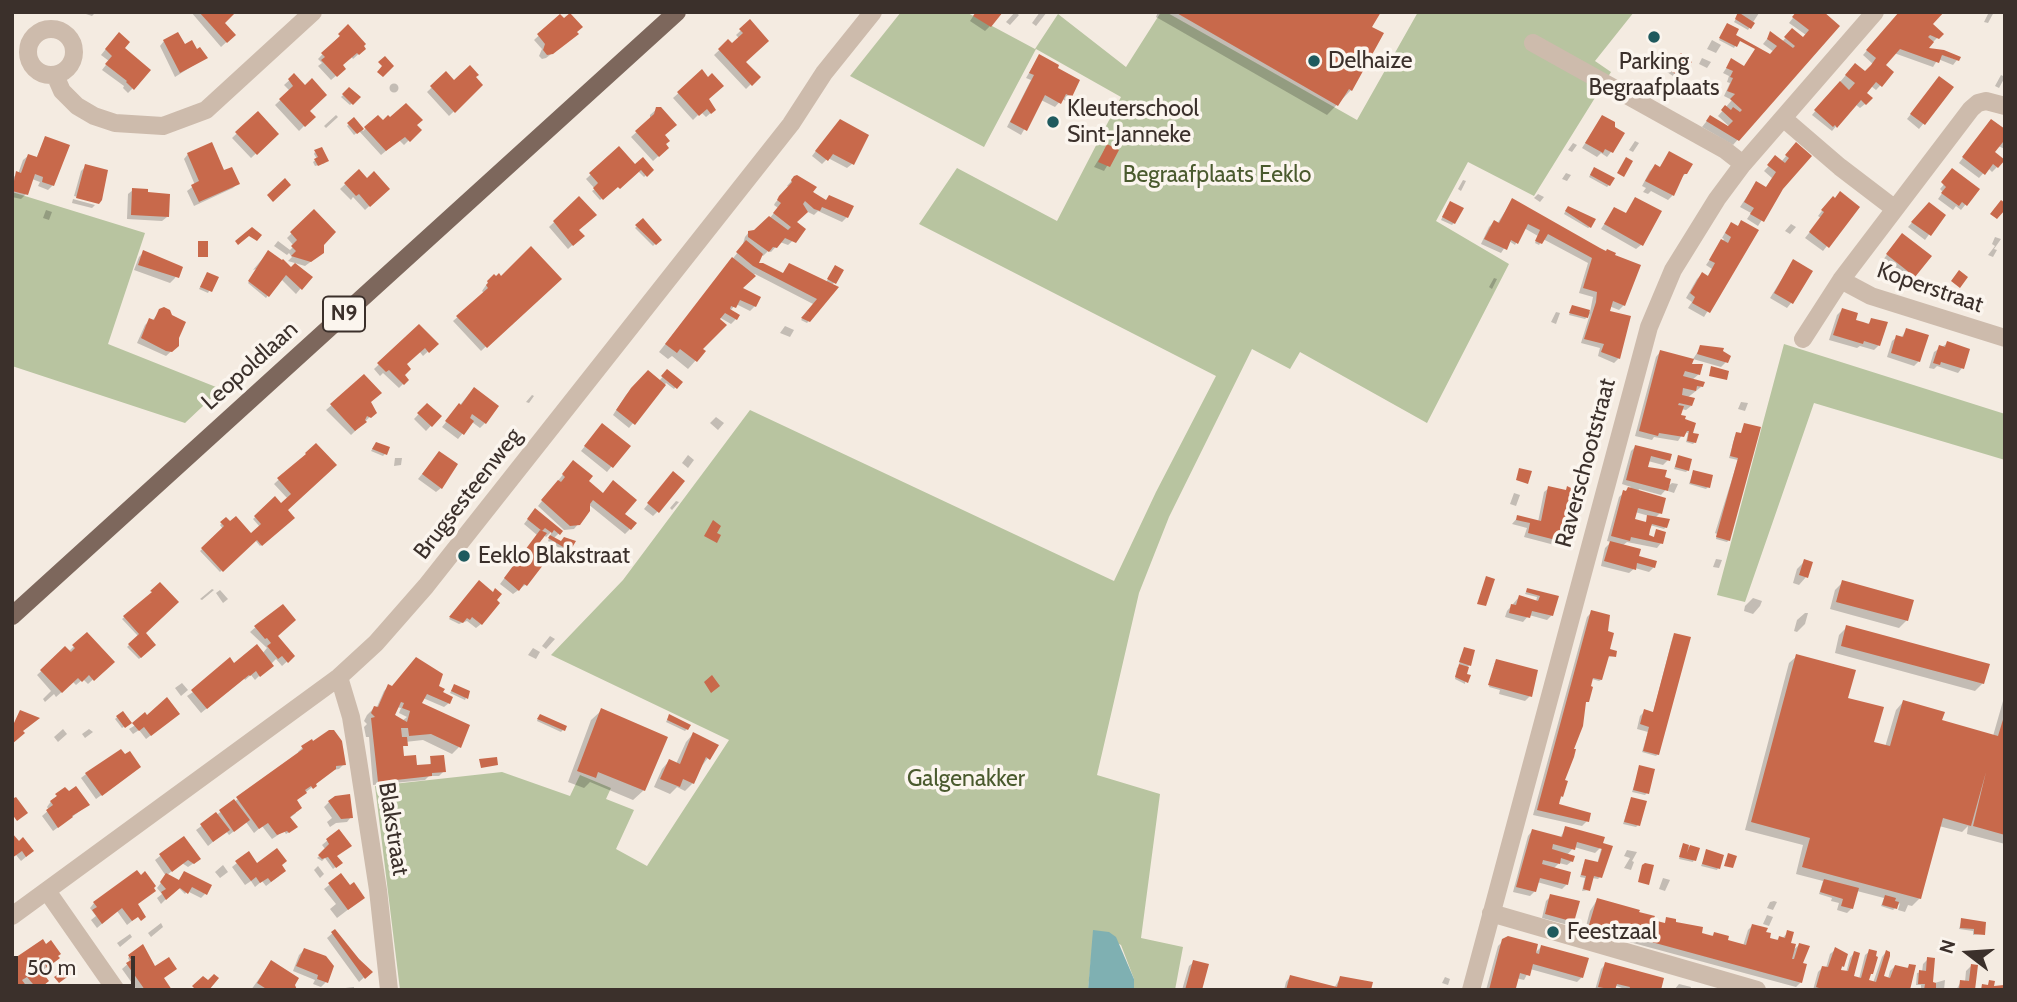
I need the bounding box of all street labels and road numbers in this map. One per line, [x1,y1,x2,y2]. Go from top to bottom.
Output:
street label: Koperstraat [1873,257,1987,319]
road number: N9 [323,296,365,332]
street label: Leopoldlaan [196,316,304,416]
street label: Raverschootstraat [1550,375,1622,551]
street label: Brugsesteenweg [408,423,528,565]
street label: Blakstraat [372,780,414,878]

